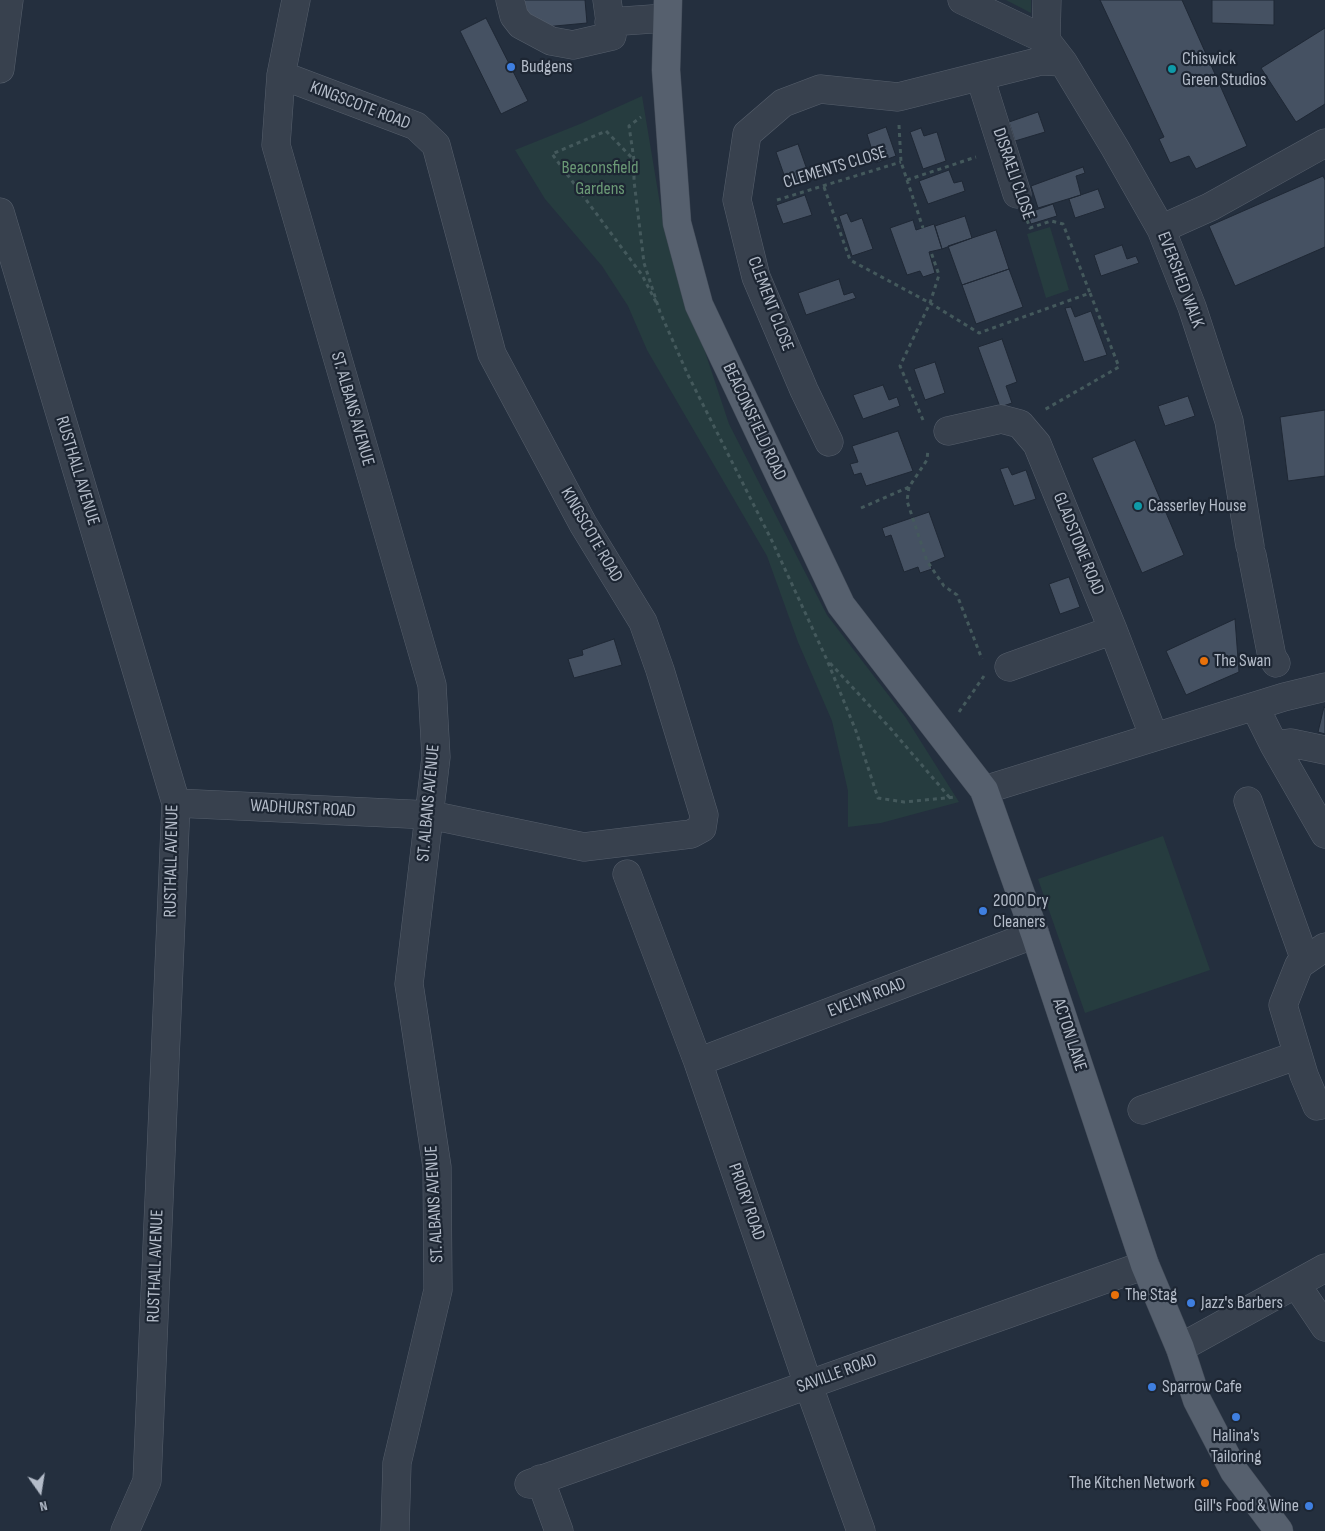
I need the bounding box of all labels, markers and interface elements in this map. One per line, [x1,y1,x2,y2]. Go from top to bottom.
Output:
place label: Chiswick Green Studios [1182,48,1266,90]
place label: Budgens [521,56,573,78]
marker: Budgens [505,61,517,73]
marker: Chiswick Green Studios [1166,63,1178,75]
street label: KINGSCOTE ROAD [307,77,413,135]
street label: DISRAELI CLOSE [987,125,1039,223]
street label: CLEMENTS CLOSE [781,142,889,194]
park label: Beaconsfield Gardens [562,157,638,200]
street label: EVERSHED WALK [1152,229,1208,331]
street label: CLEMENT CLOSE [742,254,798,354]
street label: ST. ALBANS AVENUE [325,349,379,469]
street label: BEACONSFIELD ROAD [717,360,791,484]
street label: RUSTHALL AVENUE [50,414,104,528]
street label: KINGSCOTE ROAD [555,484,627,586]
street label: GLADSTONE ROAD [1048,490,1108,598]
place label: Casserley House [1148,495,1247,517]
marker: Casserley House [1132,500,1144,512]
place label: The Swan [1214,650,1271,672]
marker: The Swan [1198,655,1210,667]
street label: ST. ALBANS AVENUE [413,743,445,863]
street label: WADHURST ROAD [250,795,356,823]
street label: RUSTHALL AVENUE [160,804,184,918]
place label: 2000 Dry Cleaners [993,890,1048,932]
marker: 2000 Dry Cleaners [977,905,989,917]
street label: EVELYN ROAD [825,973,909,1023]
street label: ACTON LANE [1047,996,1091,1074]
street label: ST. ALBANS AVENUE [421,1145,449,1263]
street label: PRIORY ROAD [723,1160,769,1244]
street label: RUSTHALL AVENUE [143,1209,169,1323]
place label: The Stag [1125,1284,1177,1306]
marker: The Stag [1109,1289,1121,1301]
place label: Jazz's Barbers [1201,1292,1283,1314]
marker: Jazz's Barbers [1185,1297,1197,1309]
street label: SAVILLE ROAD [794,1350,880,1398]
place label: Sparrow Cafe [1162,1376,1242,1398]
marker: Sparrow Cafe [1146,1381,1158,1393]
marker: Halina's Tailoring [1230,1411,1242,1423]
place label: Halina's Tailoring [1211,1425,1261,1468]
north arrow [15,1466,65,1516]
place label: The Kitchen Network [1069,1472,1195,1494]
marker: The Kitchen Network [1199,1477,1211,1489]
place label: Gill's Food & Wine [1194,1495,1299,1517]
text: N [38,1497,49,1515]
marker: Gill's Food & Wine [1303,1500,1315,1512]

